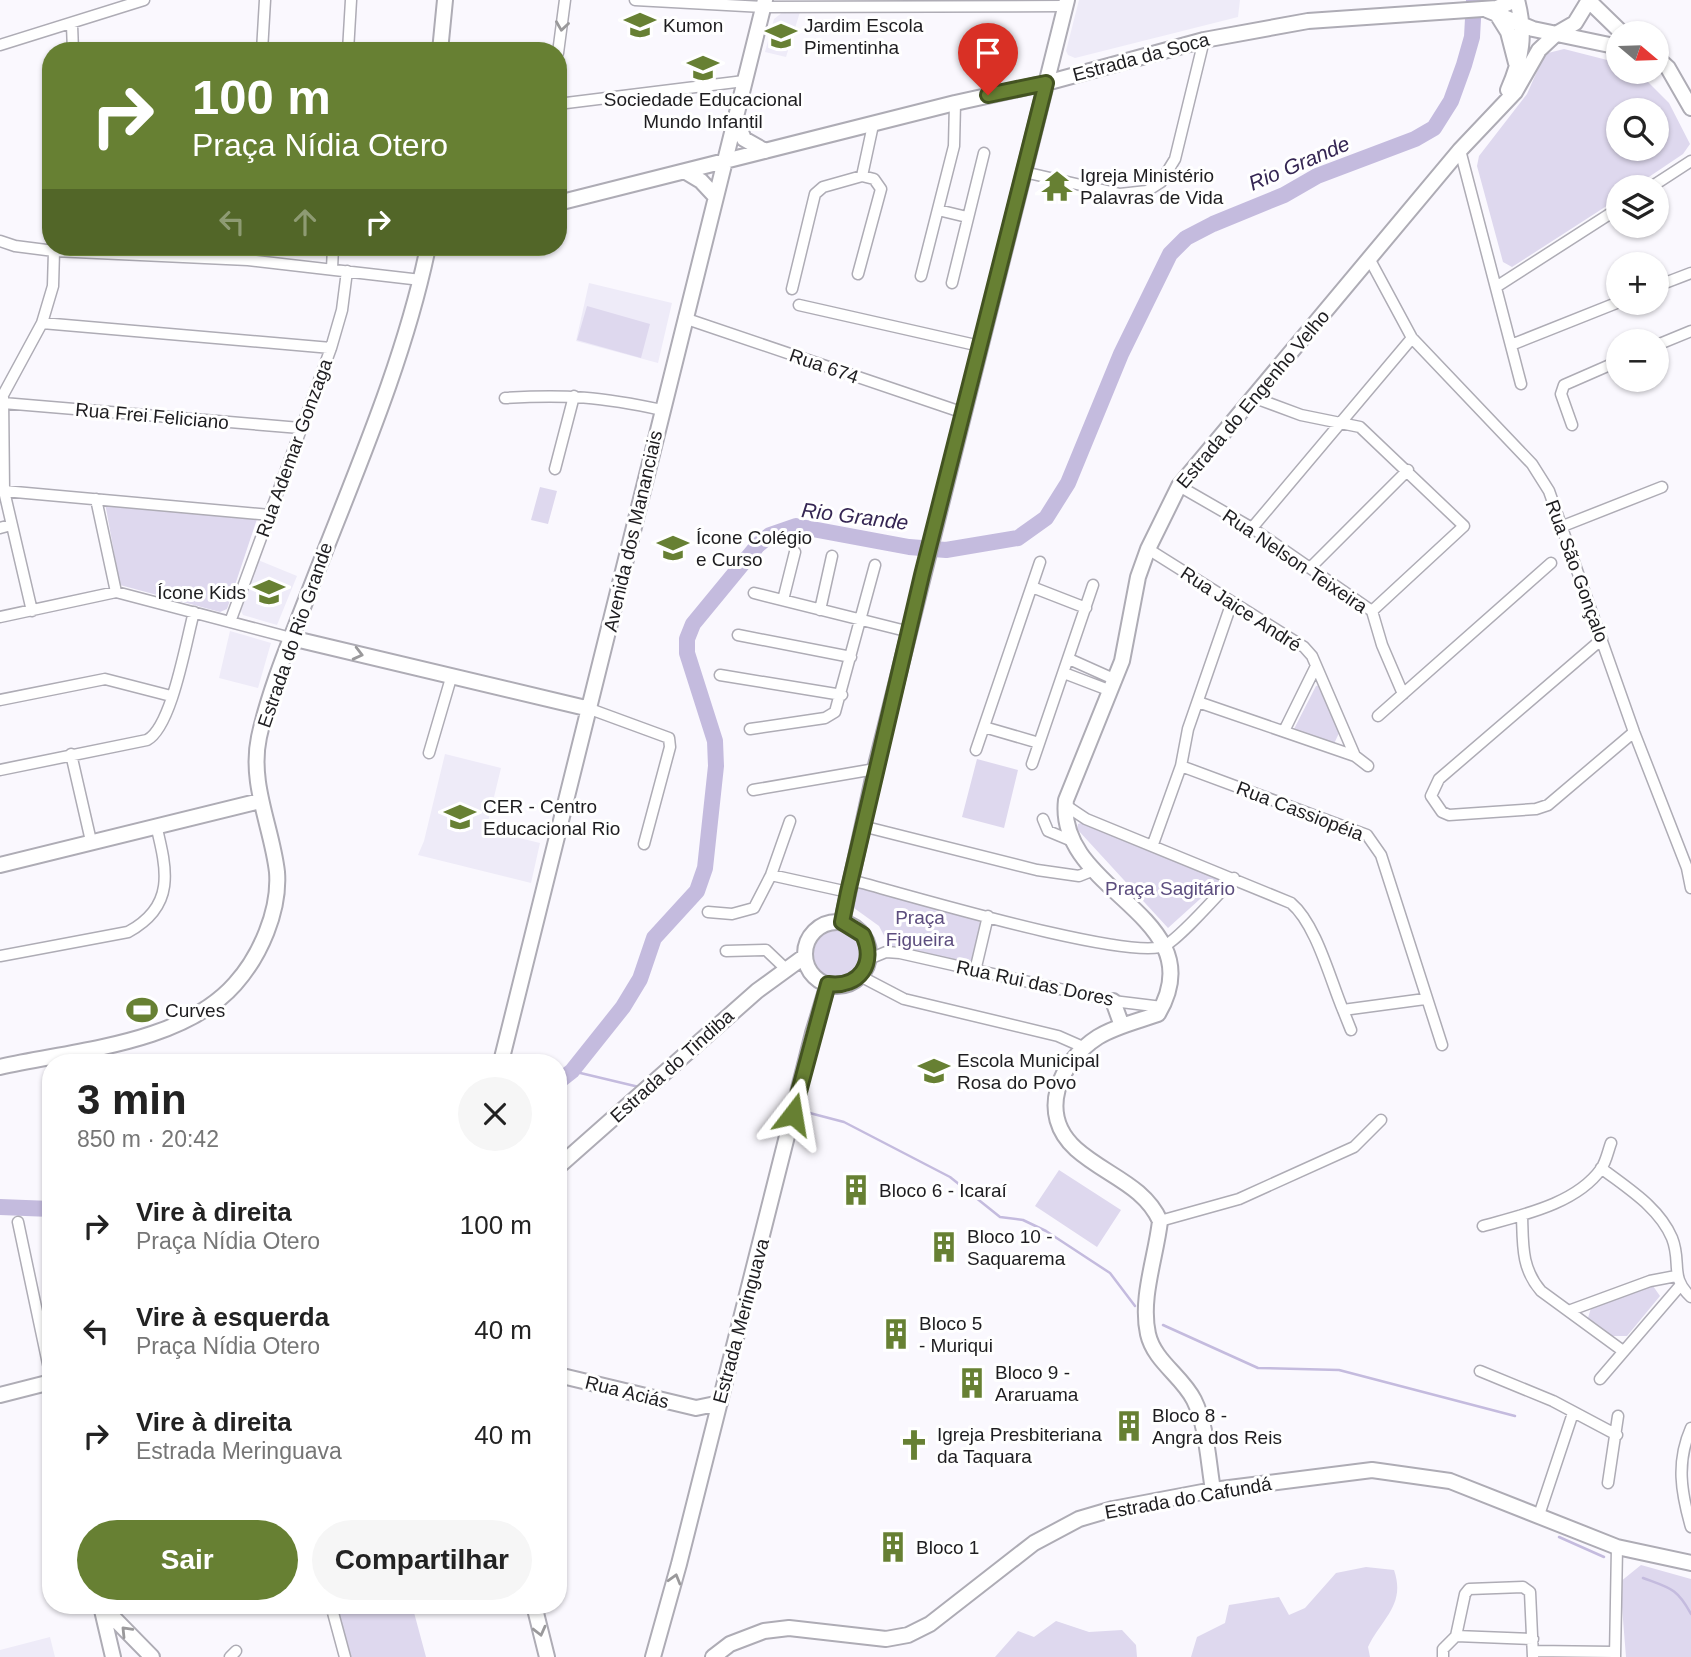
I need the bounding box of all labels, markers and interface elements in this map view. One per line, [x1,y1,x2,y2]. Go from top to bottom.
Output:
school or university icon: Kumon [623,8,657,42]
place label: Kumon [663,15,723,36]
place label: Jardim Escola Pimentinha [804,15,924,58]
school or university icon: Jardim Escola Pimentinha [764,19,798,53]
one-way arrow [554,20,569,32]
north arrow [1606,21,1670,84]
map controls [1606,21,1669,392]
pin [958,23,1018,95]
street label: Estrada da Soca [1070,29,1212,85]
icon: arrive [969,34,1007,72]
school or university icon: Sociedade Educacional Mundo Infantil [686,51,720,85]
icon: right [77,70,168,161]
text: 100 m [192,70,331,124]
place label: Sociedade Educacional Mundo Infantil [604,89,802,132]
button: search [1606,98,1669,161]
text: Praça Nídia Otero [192,127,448,163]
water label: Rio Grande [1245,131,1353,195]
place label: Igreja Ministério Palavras de Vida [1080,165,1224,208]
temple icon: Igreja Ministério Palavras de Vida [1040,169,1074,203]
button: layers [1606,175,1669,238]
icon: left [213,203,251,241]
icon: ahead [286,203,324,241]
icon: right [359,203,397,241]
button: + [1606,252,1669,315]
street label: Estrada do Engenho Velho [1172,306,1334,492]
button: − [1606,329,1669,392]
street label: Rua 674 [787,344,862,388]
street label: Rua Ademar Gonzaga [252,356,336,540]
street label: Rua Frei Feliciano [74,399,230,433]
street label: Avenida dos Mananciais [600,428,666,634]
street label: Rua São Gonçalo [1541,497,1613,645]
water label: Rio Grande [800,498,910,534]
street label: Rua Nelson Teixeira [1219,505,1372,617]
place label: Ícone Colégio e Curso [696,527,812,570]
school or university icon: Ícone Colégio e Curso [656,531,690,565]
street label: Estrada do Rio Grande [253,540,337,730]
street label: Rua Jaice André [1177,562,1305,656]
school or university icon: Ícone Kids [252,575,286,609]
place label: Ícone Kids [157,582,246,603]
one-way arrow [351,646,363,660]
street label: Rua Cassiopéia [1234,777,1367,845]
place label: CER - Centro Educacional Rio [483,796,620,839]
school or university icon: CER - Centro Educacional Rio [443,800,477,834]
park label: Praça Sagitário [1105,878,1235,899]
park label: Praça Figueira [886,907,955,950]
street label: Rua Rui das Dores [954,956,1116,1010]
sports icon: Curves [125,993,159,1027]
place label: Curves [165,1000,225,1021]
street label: Estrada do Tindiba [606,1005,738,1127]
place label: Escola Municipal Rosa do Povo [957,1050,1100,1093]
school or university icon: Escola Municipal Rosa do Povo [917,1054,951,1088]
text: 3 min [77,1076,187,1123]
button: close [458,1077,532,1151]
position arrow [756,1077,830,1151]
text: 850 m · 20:42 [77,1126,219,1152]
building icon: Bloco 6 - Icaraí [839,1173,873,1207]
place label: Bloco 6 - Icaraí [879,1180,1007,1201]
text: Vire à direita [136,1197,292,1227]
icon: right [77,1207,115,1245]
text: 100 m [460,1210,532,1240]
place label: Bloco 10 - Saquarema [967,1226,1066,1269]
text: Praça Nídia Otero [136,1228,320,1254]
building icon: Bloco 10 - Saquarema [927,1230,961,1264]
street label: Estrada Meringuava [709,1236,773,1406]
text: Vire à esquerda [136,1302,329,1332]
icon: left [77,1312,115,1350]
place label: Bloco 5 - Muriqui [919,1313,993,1356]
text: 40 m [474,1315,532,1345]
building icon: Bloco 5 - Muriqui [879,1317,913,1351]
text: Praça Nídia Otero [136,1333,320,1359]
place label: Bloco 9 - Araruama [995,1362,1079,1405]
building icon: Bloco 9 - Araruama [955,1366,989,1400]
street label: Rua Aciás [583,1371,671,1413]
place label: Bloco 8 - Angra dos Reis [1152,1405,1282,1448]
text: Vire à direita [136,1407,292,1437]
building icon: Bloco 8 - Angra dos Reis [1112,1409,1146,1443]
icon: right [77,1417,115,1455]
text: 40 m [474,1420,532,1450]
place label: Igreja Presbiteriana da Taquara [937,1424,1102,1467]
church icon: Igreja Presbiteriana da Taquara [897,1428,931,1462]
text: Estrada Meringuava [136,1438,342,1464]
street label: Estrada do Cafundá [1103,1473,1273,1523]
button: Sair [77,1520,298,1600]
button: Compartilhar [312,1520,532,1600]
building icon: Bloco 1 [876,1530,910,1564]
place label: Bloco 1 [916,1537,979,1558]
one-way arrow [666,1574,681,1586]
one-way arrow [532,1625,546,1637]
one-way arrow [122,1626,135,1639]

